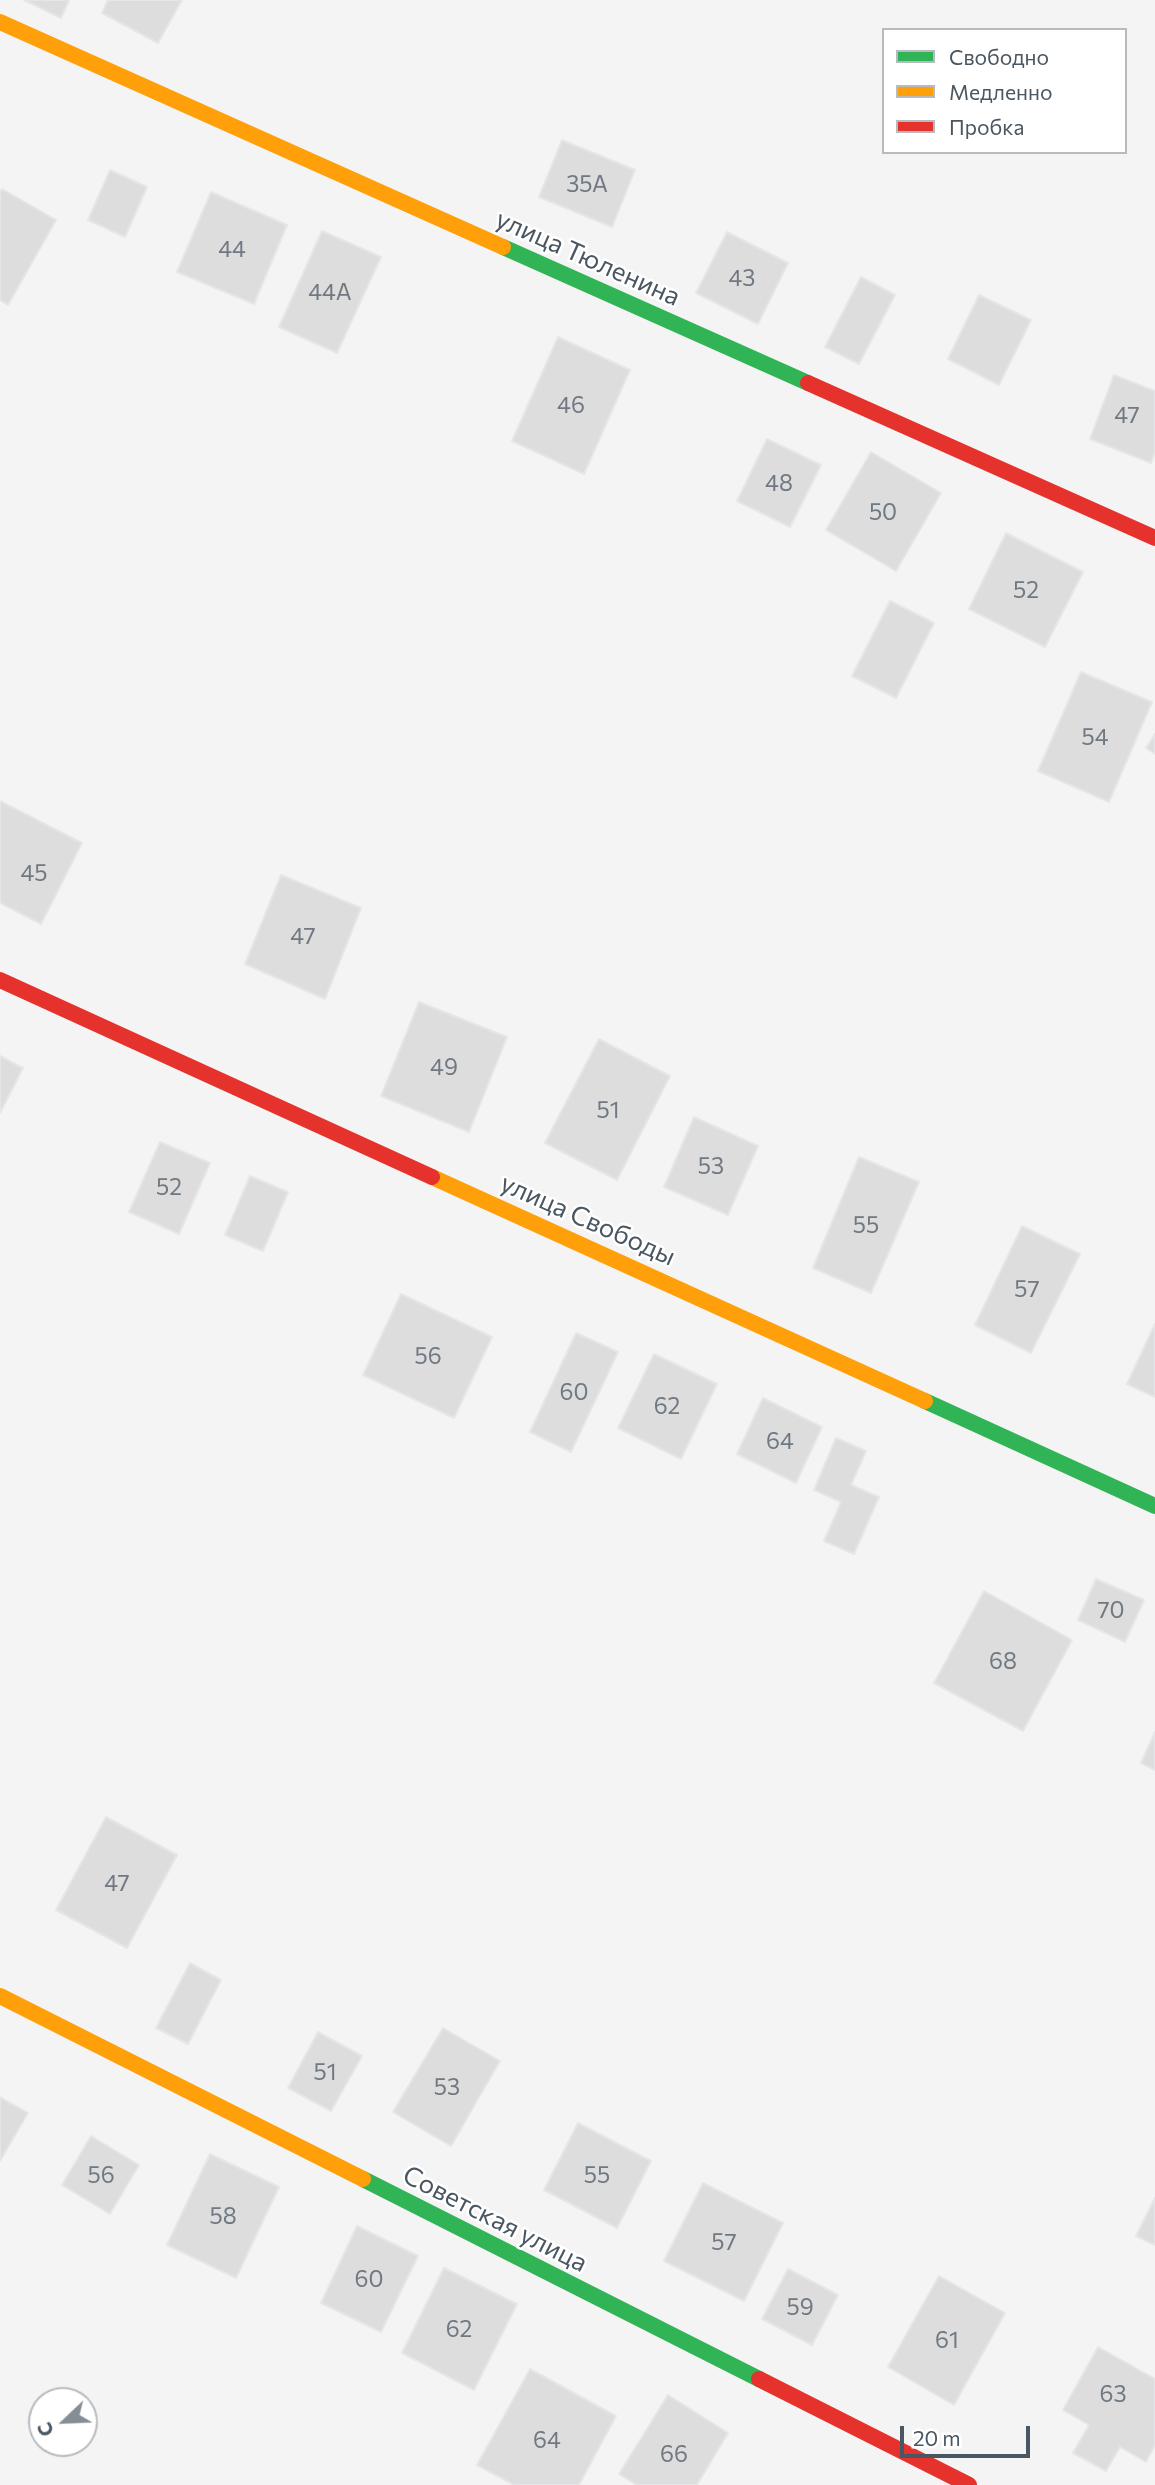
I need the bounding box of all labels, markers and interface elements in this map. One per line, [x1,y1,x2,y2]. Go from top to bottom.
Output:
legend [882,28,1127,154]
text: Свободно [949,44,1049,69]
text: Медленно [949,79,1053,104]
text: Пробка [949,114,1024,139]
house number: 35А [566,170,608,198]
street label: улица Тюленина [491,203,685,313]
house number: 44 [218,235,246,263]
house number: 43 [729,264,755,292]
house number: 44А [308,278,352,306]
house number: 46 [557,391,585,419]
house number: 47 [1114,401,1140,429]
house number: 48 [765,469,793,497]
house number: 50 [869,498,897,526]
house number: 52 [1013,576,1039,604]
house number: 54 [1081,723,1109,751]
house number: 45 [20,859,48,887]
house number: 47 [290,922,316,950]
house number: 49 [430,1053,458,1081]
house number: 51 [596,1096,620,1124]
house number: 53 [698,1152,724,1180]
street label: улица Свободы [496,1167,680,1273]
house number: 52 [156,1173,182,1201]
house number: 55 [853,1211,879,1239]
house number: 57 [1014,1275,1040,1303]
house number: 56 [414,1342,442,1370]
house number: 60 [560,1378,588,1406]
house number: 62 [654,1392,680,1420]
house number: 64 [766,1427,794,1455]
house number: 70 [1097,1596,1125,1624]
house number: 68 [989,1647,1017,1675]
house number: 47 [104,1869,130,1897]
house number: 51 [313,2058,337,2086]
house number: 53 [434,2073,460,2101]
street label: Советская улица [398,2159,592,2279]
house number: 56 [87,2161,115,2189]
house number: 55 [584,2161,610,2189]
house number: 58 [209,2202,237,2230]
house number: 57 [711,2228,737,2256]
house number: 60 [355,2265,383,2293]
house number: 59 [786,2293,814,2321]
house number: 62 [446,2315,472,2343]
house number: 61 [935,2326,959,2354]
house number: 63 [1099,2380,1127,2408]
north arrow [28,2387,98,2457]
scale bar [903,2412,1032,2456]
text: С [32,2419,58,2440]
text: 20 m [913,2425,961,2450]
house number: 64 [533,2426,561,2454]
house number: 66 [660,2440,688,2468]

